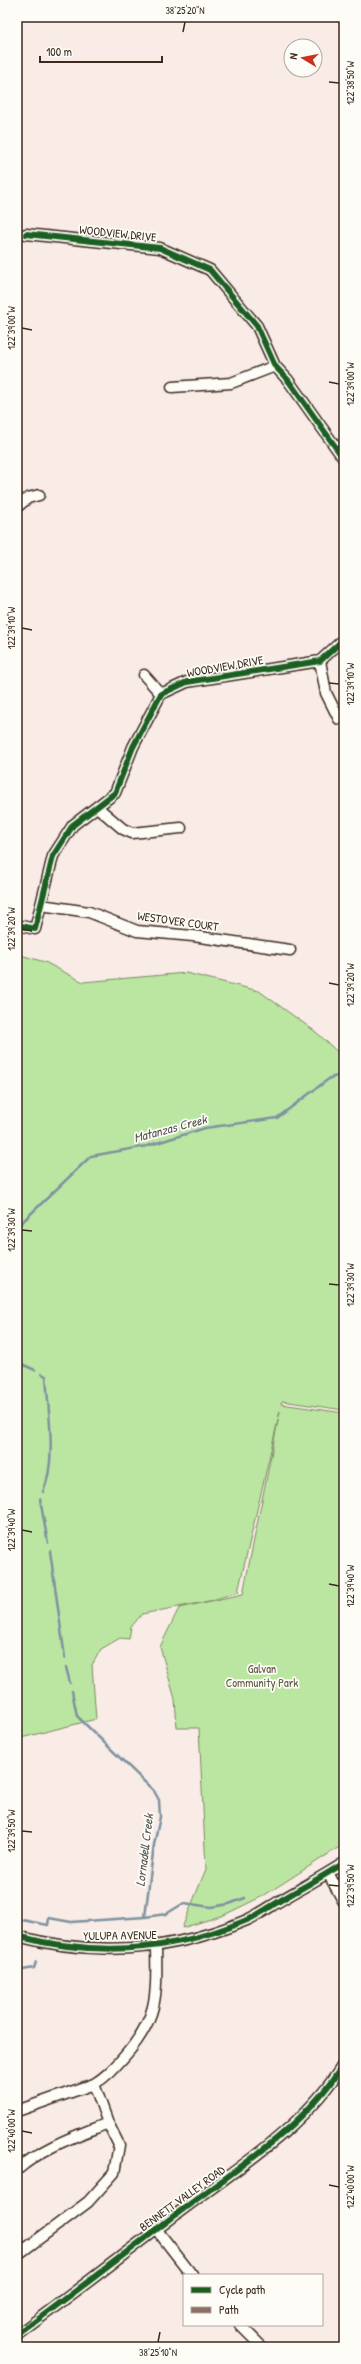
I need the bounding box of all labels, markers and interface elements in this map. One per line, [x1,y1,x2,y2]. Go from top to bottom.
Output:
text: 38°25'20"N [165,4,205,17]
scale bar [40,38,162,64]
north arrow [283,38,323,78]
text: 100 m [46,43,72,60]
text: N [286,52,301,60]
text: 122°38'50"W [344,60,357,105]
street label: WOODVIEW DRIVE [79,220,158,246]
text: 122°39'00"W [5,306,18,350]
text: 122°39'00"W [344,362,357,406]
text: 122°39'10"W [5,606,18,649]
street label: WOODVIEW DRIVE [185,651,265,681]
text: 122°39'10"W [344,662,357,705]
text: 122°39'20"W [5,906,18,951]
street label: WESTOVER COURT [136,907,220,935]
text: 122°39'20"W [344,962,357,1007]
water label: Matanzas Creek [132,1109,210,1146]
text: 122°39'30"W [5,1208,18,1252]
text: 122°39'30"W [344,1263,357,1307]
text: 122°39'40"W [5,1508,18,1551]
text: 122°39'40"W [344,1564,357,1607]
park label: Galvan Community Park [226,1660,298,1691]
text: 122°39'50"W [5,1809,18,1853]
water label: Lornadell Creek [131,1811,158,1887]
text: 122°39'50"W [344,1864,357,1908]
street label: YULUPA AVENUE [83,1926,158,1944]
text: 122°40'00"W [5,2109,18,2153]
street label: BENNETT VALLEY ROAD [136,2161,229,2235]
text: 122°40'00"W [344,2165,357,2209]
legend [183,2274,323,2326]
text: Cycle path [219,2281,265,2298]
text: Path [219,2301,239,2318]
text: 38°25'10"N [139,2346,177,2359]

